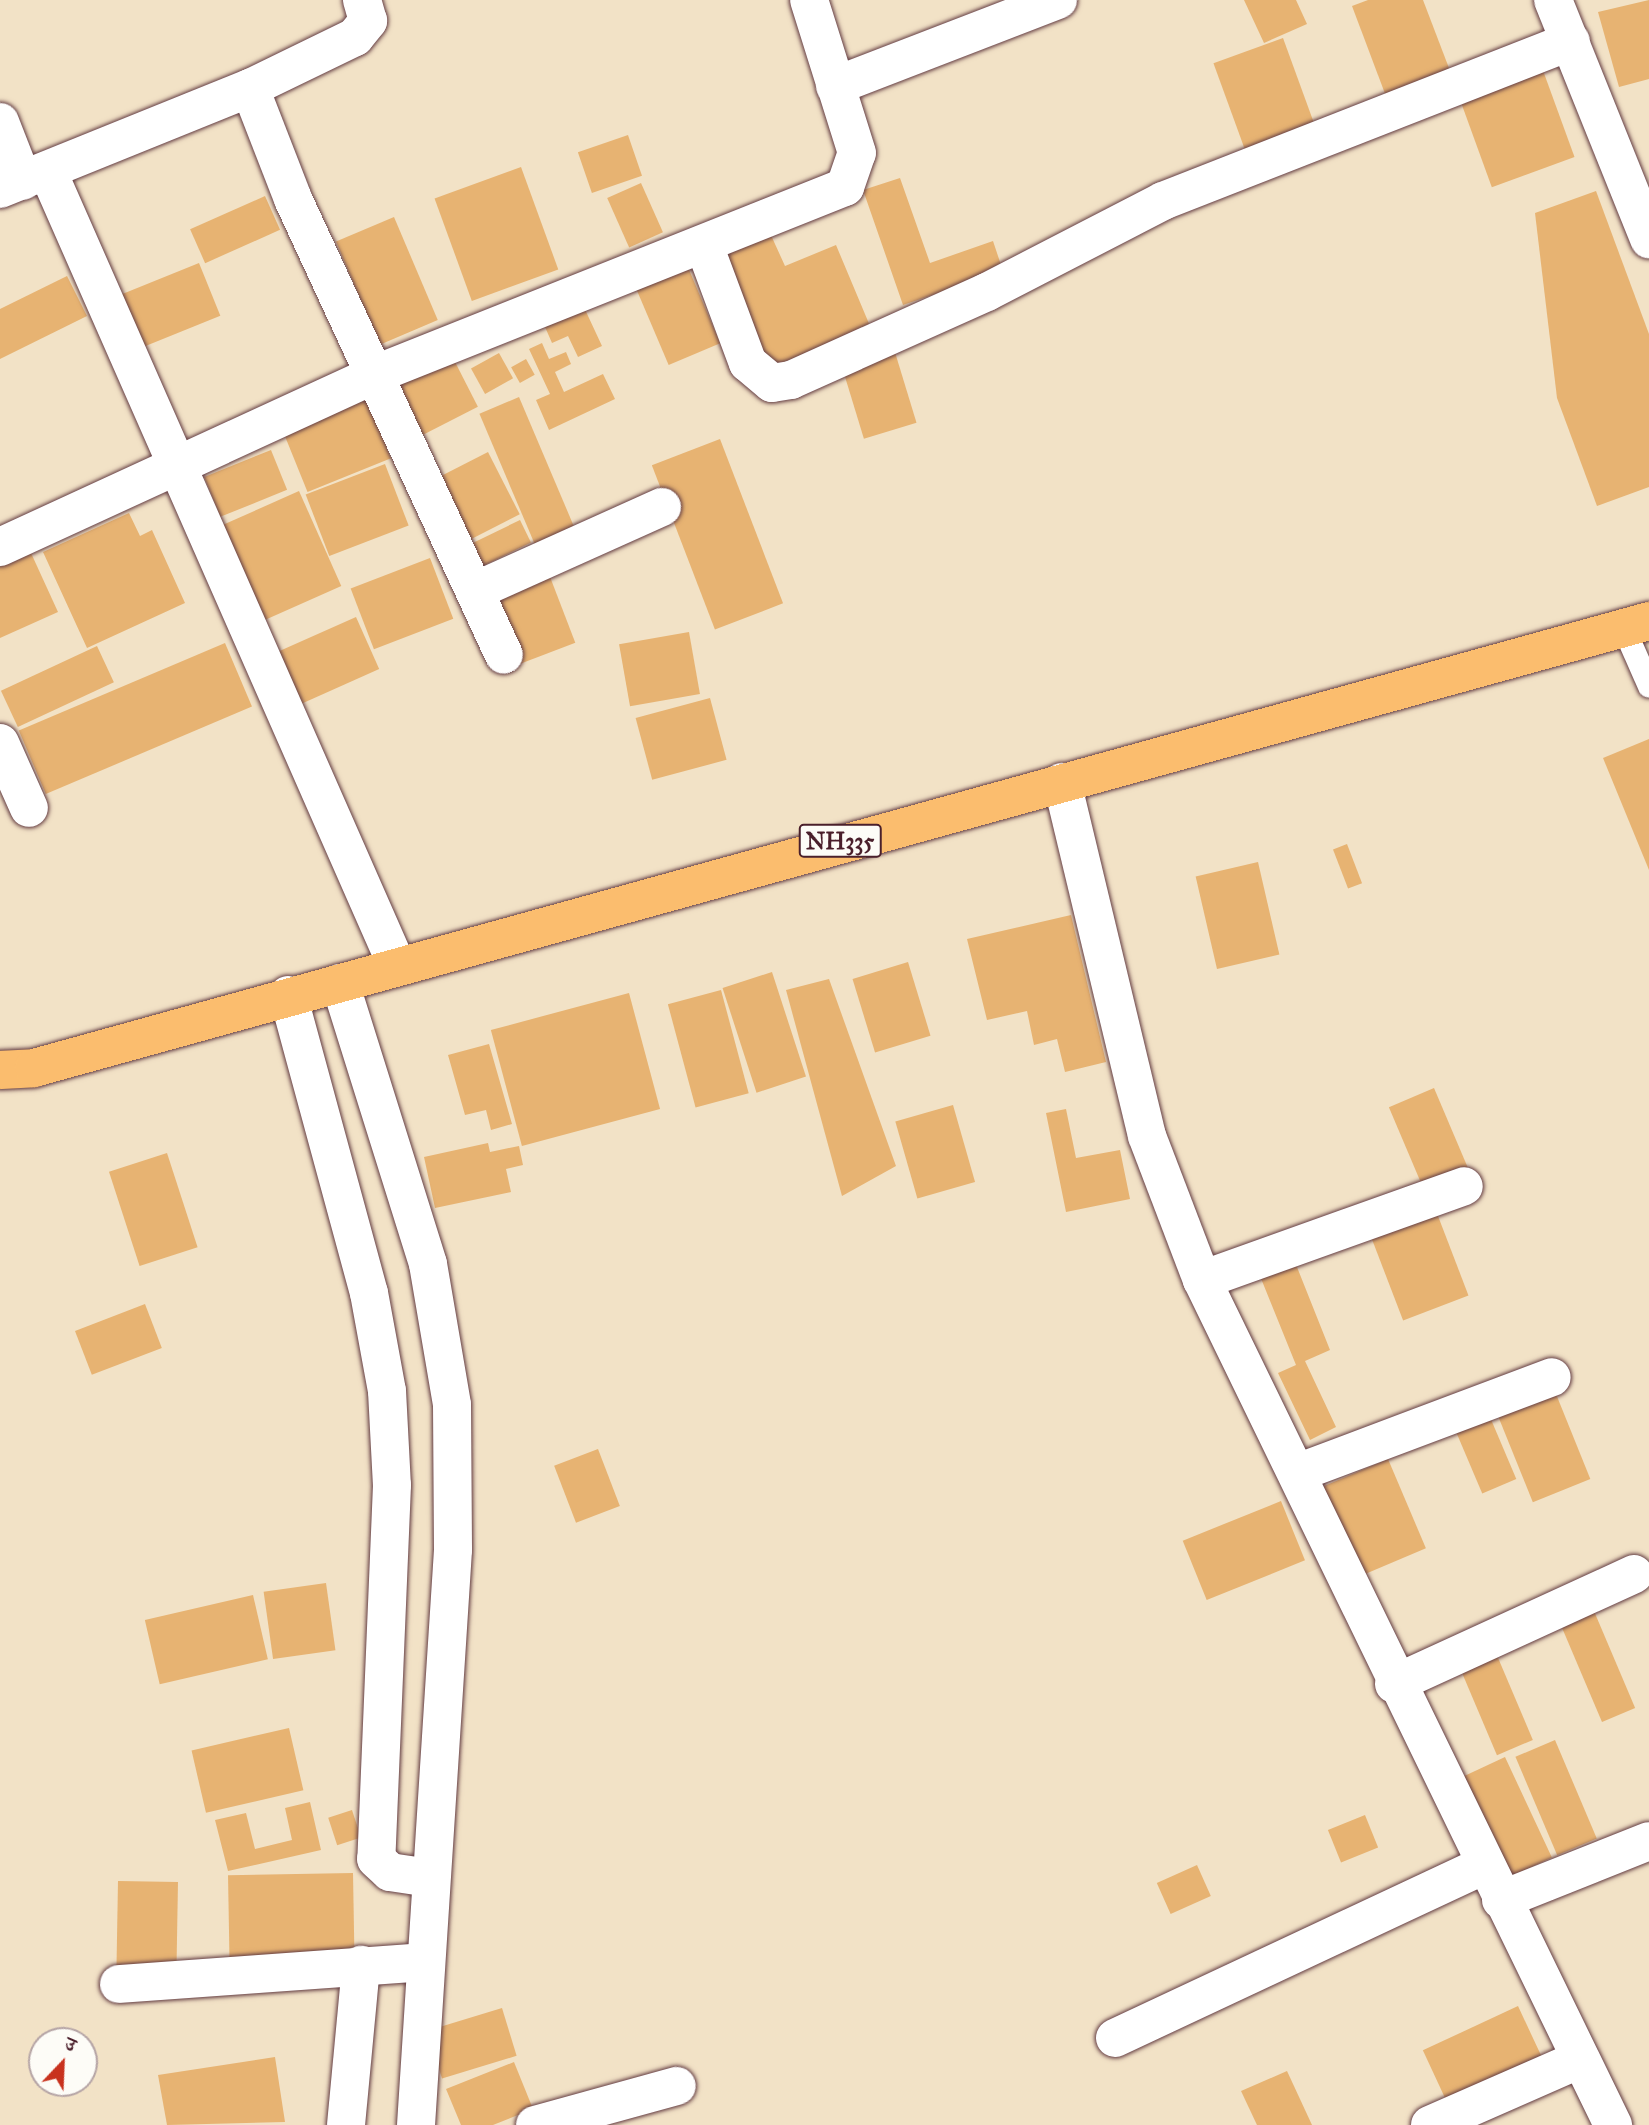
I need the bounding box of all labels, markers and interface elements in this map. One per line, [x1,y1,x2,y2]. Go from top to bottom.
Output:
road number: NH335 [798,821,882,860]
north arrow [28,2027,98,2097]
text: उ [62,2032,80,2057]

